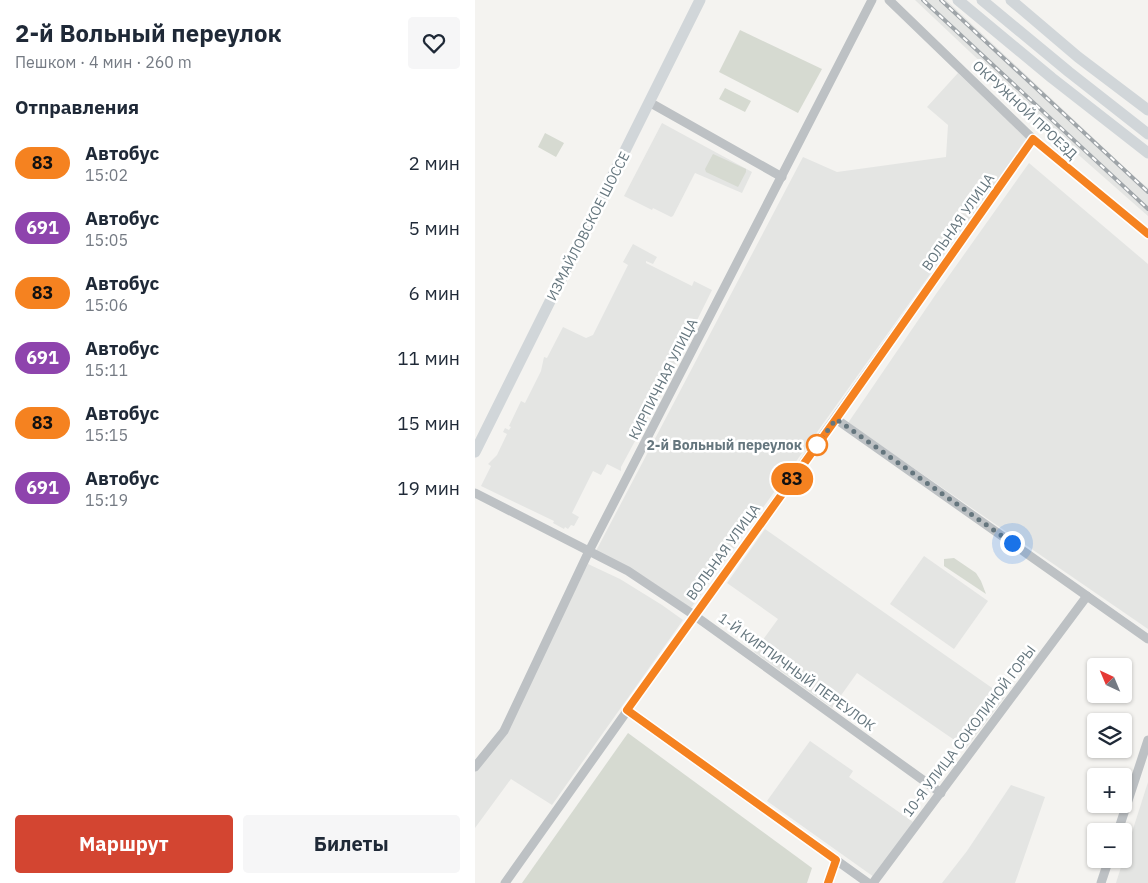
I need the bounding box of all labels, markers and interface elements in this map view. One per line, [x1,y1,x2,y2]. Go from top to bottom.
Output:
text: 2-й Вольный переулок [15,17,282,49]
button: heart [408,17,460,69]
text: Пешком · 4 мин · 260 m [15,52,192,72]
street label: ОКРУЖНОЙ ПРОЕЗД [969,56,1082,163]
text: Отправления [15,95,139,119]
text: Автобус [85,141,159,165]
street label: ИЗМАЙЛОВСКОЕ ШОССЕ [542,148,633,303]
text: 83 [32,151,53,174]
text: 2 мин [409,151,460,175]
text: 15:02 [85,165,128,185]
street label: ВОЛЬНАЯ УЛИЦА [918,170,998,274]
text: Автобус [85,206,159,230]
text: 691 [26,216,59,239]
text: 5 мин [409,216,460,240]
text: 15:05 [85,230,128,250]
text: Автобус [85,271,159,295]
text: 83 [32,281,53,304]
text: 6 мин [409,281,460,305]
text: 15:06 [85,295,128,315]
street label: КИРПИЧНАЯ УЛИЦА [625,315,701,443]
text: Автобус [85,336,159,360]
text: 691 [26,346,59,369]
text: 11 мин [397,346,460,370]
text: 15:11 [85,360,128,380]
text: Автобус [85,401,159,425]
text: 83 [32,411,53,434]
text: 15 мин [397,411,460,435]
text: 15:15 [85,425,128,445]
marker: 2-й Вольный переулок [806,434,828,456]
place label: 2-й Вольный переулок [646,436,802,454]
line badge: 83 [769,463,815,495]
text: Автобус [85,466,159,490]
text: 83 [781,467,803,490]
text: 691 [26,476,59,499]
text: 19 мин [397,476,460,500]
text: 15:19 [85,490,128,510]
street label: ВОЛЬНАЯ УЛИЦА [682,500,764,604]
your location [1000,531,1025,556]
street label: 1-Й КИРПИЧНЫЙ ПЕРЕУЛОК [715,608,880,735]
street label: 10-Я УЛИЦА СОКОЛИНОЙ ГОРЫ [898,641,1040,820]
north arrow [1087,658,1133,702]
map controls [1087,658,1132,868]
button: layers [1087,713,1132,758]
button: + [1087,768,1132,813]
button: Маршрут [15,815,233,873]
button: Билеты [243,815,460,873]
button: − [1087,823,1132,868]

